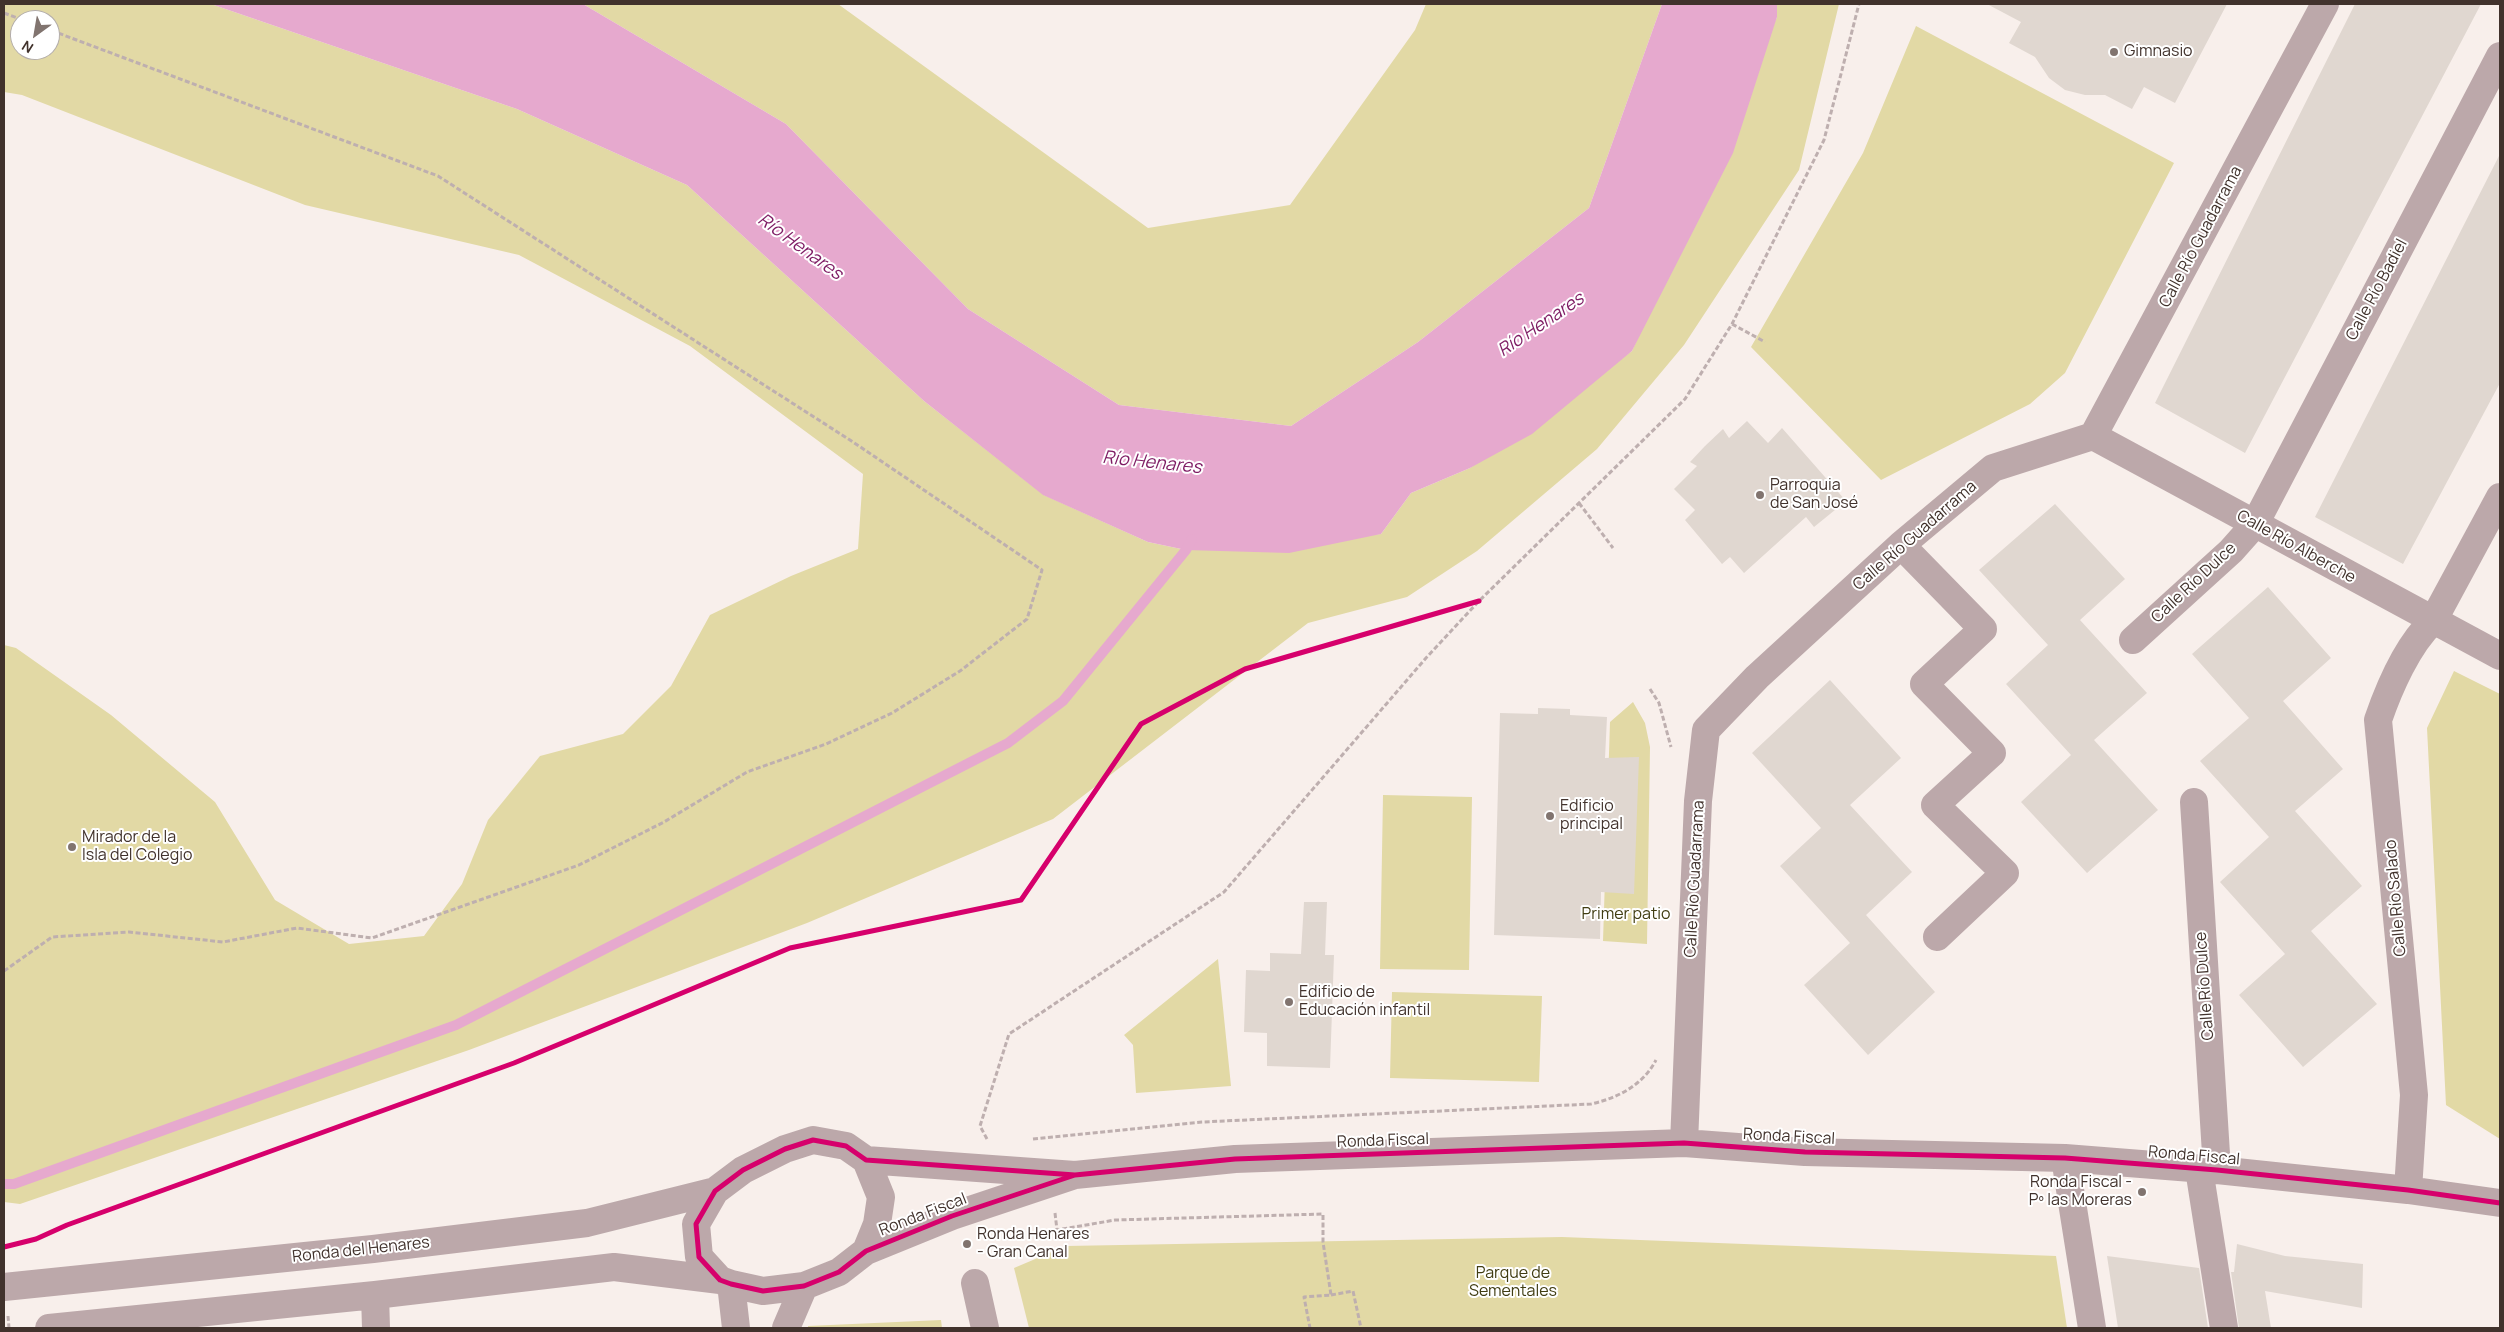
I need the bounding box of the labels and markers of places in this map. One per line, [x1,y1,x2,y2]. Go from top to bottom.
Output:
place label: Gimnasio [2124,42,2193,62]
marker: Gimnasio [2108,46,2120,58]
place label: Parroquia de San José [1770,476,1858,514]
marker: Parroquia de San José [1754,489,1766,501]
place label: Edificio principal [1560,797,1623,835]
marker: Edificio principal [1544,810,1556,822]
place label: Mirador de la Isla del Colegio [82,828,192,866]
marker: Mirador de la Isla del Colegio [66,841,78,853]
place label: Edificio de Educación infantil [1299,983,1430,1021]
marker: Edificio de Educación infantil [1283,996,1295,1008]
place label: Ronda Fiscal - Pº las Moreras [2029,1173,2132,1211]
marker: Ronda Fiscal - Pº las Moreras [2136,1186,2148,1198]
place label: Ronda Henares - Gran Canal [977,1225,1089,1263]
marker: Ronda Henares - Gran Canal [961,1238,973,1250]

